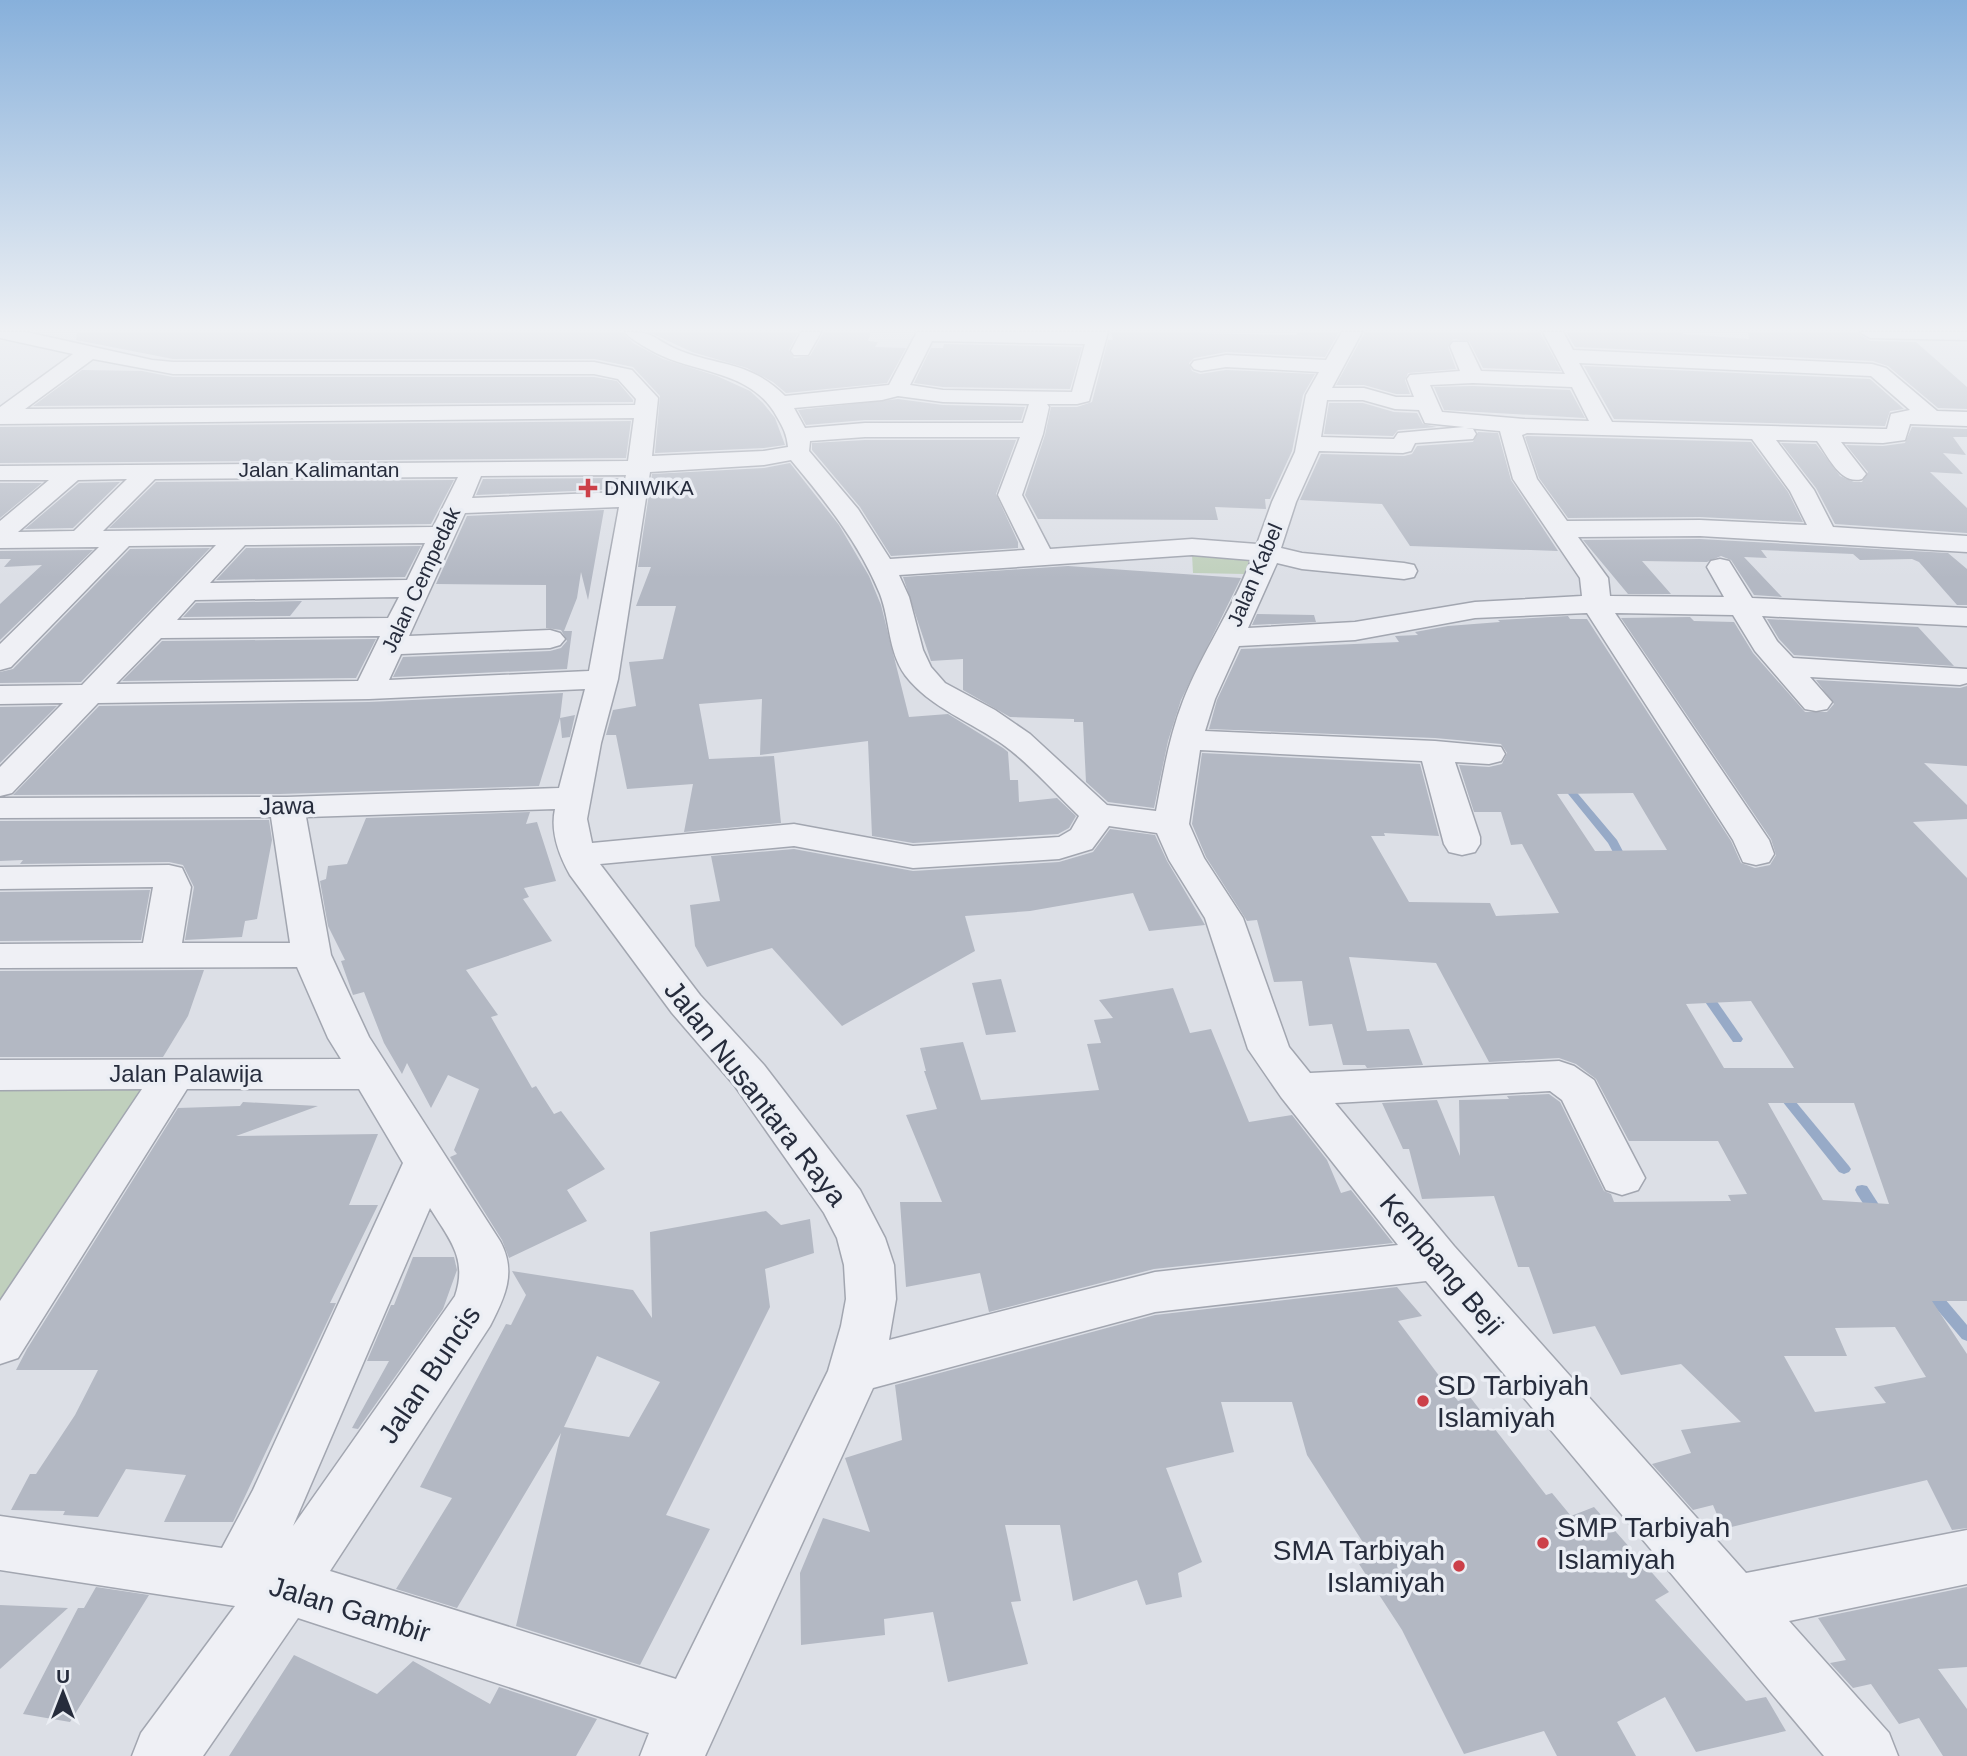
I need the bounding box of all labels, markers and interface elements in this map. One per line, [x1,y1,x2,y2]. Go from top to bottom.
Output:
street label: Jalan Kalimantan [238,458,400,481]
place label: DNIWIKA [604,476,694,499]
marker: DNIWIKA [578,478,598,498]
street label: Jalan Cempedak [377,503,464,656]
street label: Jalan Kabel [1223,520,1287,630]
street label: Jawa [259,792,316,819]
street label: Jalan Nusantara Raya [658,975,853,1212]
street label: Jalan Palawija [109,1060,263,1087]
street label: Kembang Beji [1374,1188,1510,1341]
street label: Jalan Buncis [372,1300,487,1449]
place label: SD Tarbiyah Islamiyah [1437,1370,1589,1433]
marker: SD Tarbiyah Islamiyah [1415,1393,1431,1409]
place label: SMP Tarbiyah Islamiyah [1557,1512,1730,1575]
place label: SMA Tarbiyah Islamiyah [1273,1535,1445,1598]
marker: SMP Tarbiyah Islamiyah [1535,1535,1551,1551]
marker: SMA Tarbiyah Islamiyah [1451,1558,1467,1574]
street label: Jalan Gambir [266,1570,434,1649]
north arrow [28,1658,98,1728]
text: U [56,1666,70,1687]

